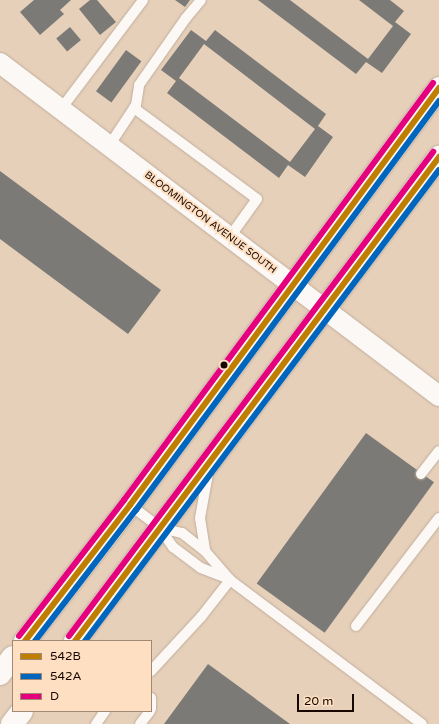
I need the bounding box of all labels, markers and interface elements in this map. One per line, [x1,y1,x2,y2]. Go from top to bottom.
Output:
street label: BLOOMINGTON AVENUE SOUTH [142,169,278,277]
unlabelled marker [219,360,229,370]
legend [12,640,152,712]
text: 542B [50,649,81,663]
text: 542A [50,669,82,683]
scale bar [299,686,356,712]
text: D [50,689,59,703]
text: 20 m [304,694,333,708]

